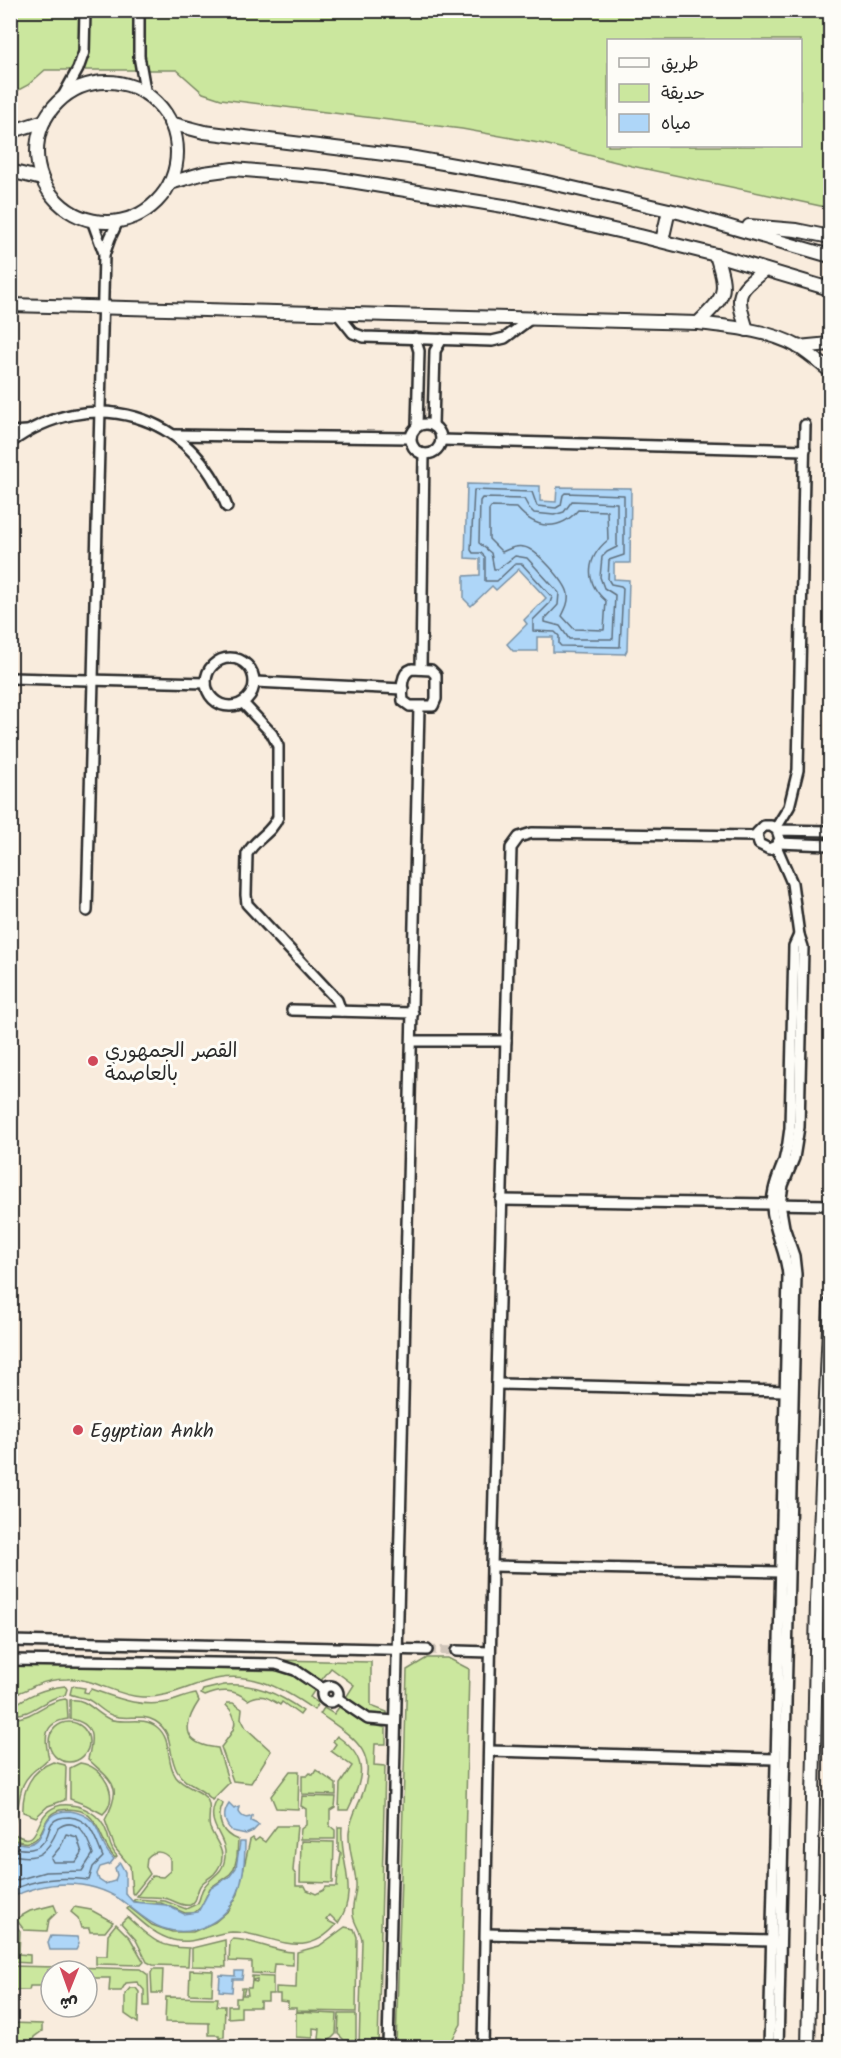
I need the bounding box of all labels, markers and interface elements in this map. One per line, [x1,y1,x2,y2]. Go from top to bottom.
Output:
legend [607,39,802,147]
text: طريق [661,50,699,79]
text: حديقة [661,80,705,109]
text: مياه [661,110,691,139]
place label: القصر الجمهوري بالعاصمة [105,1036,238,1091]
marker: القصر الجمهوري بالعاصمة [86,1054,100,1068]
place label: Egyptian Ankh [90,1416,214,1448]
marker: Egyptian Ankh [71,1423,85,1437]
north arrow [39,1959,99,2019]
text: ش [60,1990,78,2015]

